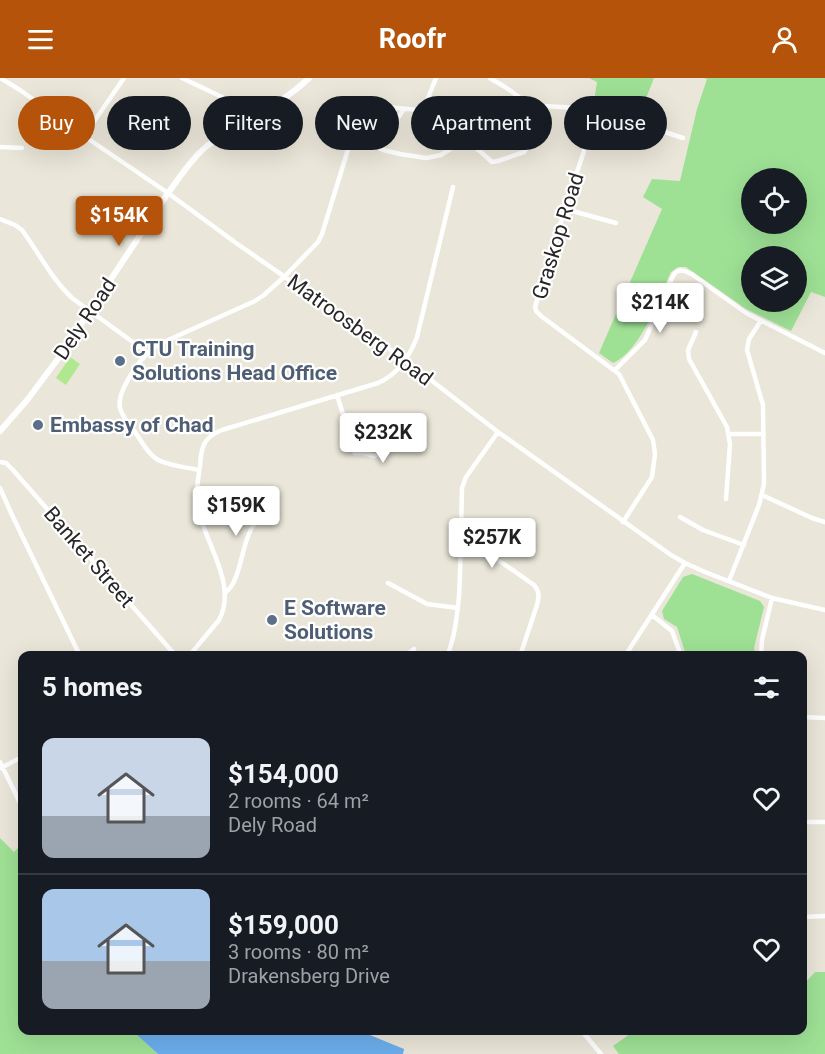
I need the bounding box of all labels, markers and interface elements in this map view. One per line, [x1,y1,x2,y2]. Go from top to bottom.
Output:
icon: menu [24,23,57,56]
text: Roofr [379,23,446,55]
icon: person [768,23,801,56]
chip: Buy [18,96,95,150]
chip: Rent [107,96,191,150]
chip: Filters [203,96,303,150]
chip: New [315,96,399,150]
chip: Apartment [411,96,552,150]
chip: House [564,96,667,150]
map controls [741,168,807,312]
button: locate [741,168,807,234]
street label: Graskop Road [527,170,589,302]
pin: $154K [77,196,161,247]
text: $154K [90,203,148,227]
button: layers [741,246,807,312]
street label: Matroosberg Road [283,269,437,391]
street label: Dely Road [49,274,121,364]
pin: $214K [618,283,702,334]
text: $214K [631,290,689,314]
place label: CTU Training Solutions Head Office [132,337,337,385]
marker: CTU Training Solutions Head Office [113,354,127,368]
place label: Embassy of Chad [50,413,214,437]
pin: $232K [341,413,425,464]
marker: Embassy of Chad [31,418,45,432]
text: $232K [354,420,412,444]
pin: $159K [194,486,278,537]
text: $159K [207,493,265,517]
street label: Banket Street [39,502,139,612]
pin: $257K [450,518,534,569]
text: $257K [463,525,521,549]
place label: E Software Solutions [284,596,386,644]
marker: E Software Solutions [265,613,279,627]
icon: filters [750,671,783,704]
text: 5 homes [42,672,143,702]
text: $154,000 [228,759,339,789]
icon: home [90,762,162,834]
icon: heart [750,782,783,815]
text: 2 rooms · 64 m² [228,789,369,813]
text: Dely Road [228,813,317,837]
text: $159,000 [228,910,339,940]
icon: home [90,913,162,985]
icon: heart [750,933,783,966]
text: 3 rooms · 80 m² [228,940,369,964]
text: Drakensberg Drive [228,964,390,988]

